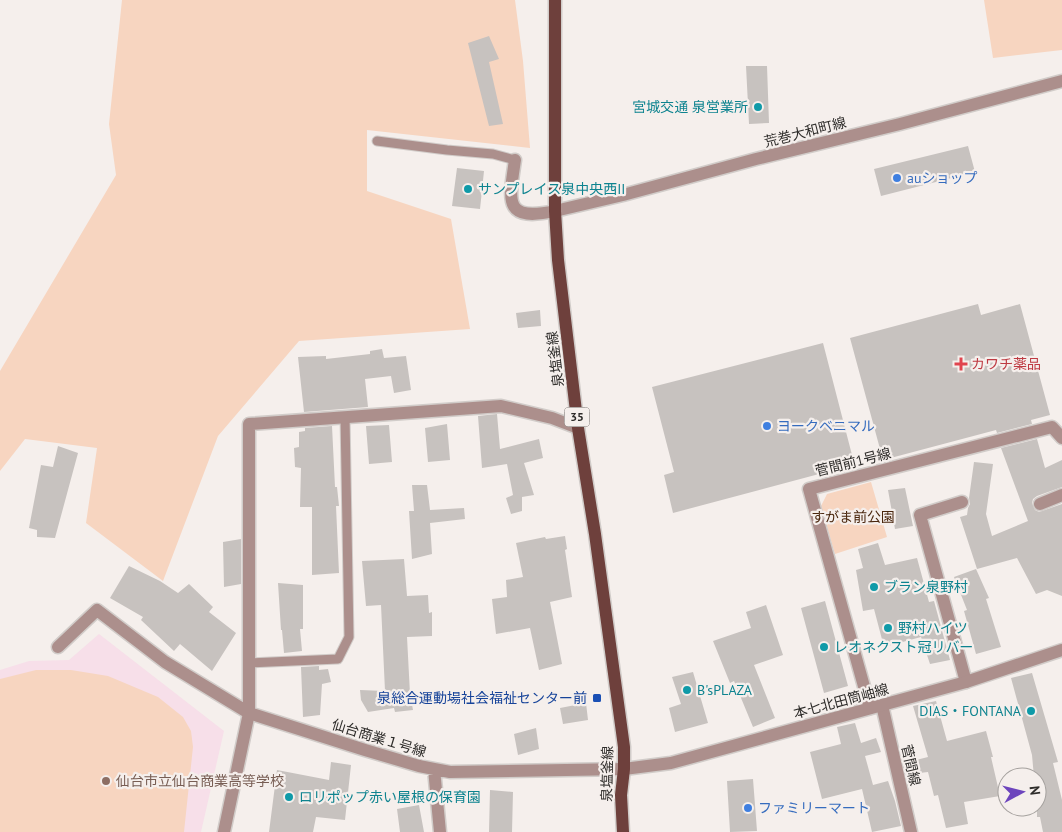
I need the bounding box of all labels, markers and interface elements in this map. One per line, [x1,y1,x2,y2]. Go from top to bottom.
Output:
place label: 宮城交通 泉営業所 [632,98,748,116]
marker: 宮城交通 泉営業所 [752,101,764,113]
street label: 荒巻大和町線 [762,113,848,151]
place label: auショップ [907,169,978,187]
marker: auショップ [891,172,903,184]
place label: サンプレイス泉中央西II [478,180,625,198]
marker: サンプレイス泉中央西II [462,183,474,195]
street label: 泉塩釜線 [543,330,567,388]
place label: カワチ薬品 [971,355,1041,373]
marker: カワチ薬品 [955,358,967,370]
road number: 35 [564,408,590,427]
place label: ヨークベニマル [777,417,875,435]
marker: ヨークベニマル [761,420,773,432]
street label: 菅間前1号線 [813,444,893,480]
park label: すがま前公園 [811,508,895,526]
place label: ブラン泉野村 [884,578,968,596]
marker: ブラン泉野村 [868,581,880,593]
place label: 野村ハイツ [898,619,968,637]
marker: 野村ハイツ [882,622,894,634]
place label: レオネクスト冠リバー [834,638,974,656]
marker: レオネクスト冠リバー [818,641,830,653]
street label: 本七北田筒岫線 [791,680,891,722]
place label: B'sPLAZA [697,681,753,699]
marker: B'sPLAZA [681,684,693,696]
place label: 泉総合運動場社会福祉センター前 [377,689,587,707]
marker: 泉総合運動場社会福祉センター前 [591,692,603,704]
place label: DIAS・FONTANA [919,702,1022,720]
marker: DIAS・FONTANA [1025,705,1037,717]
street label: 仙台商業１号線 [330,715,428,761]
street label: 菅間線 [898,743,924,787]
street label: 泉塩釜線 [598,746,616,802]
north arrow [997,767,1047,817]
place label: 仙台市立仙台商業高等学校 [116,772,284,790]
marker: 仙台市立仙台商業高等学校 [100,775,112,787]
text: N [1025,785,1044,796]
place label: ロリポップ赤い屋根の保育園 [299,788,481,806]
marker: ロリポップ赤い屋根の保育園 [283,791,295,803]
place label: ファミリーマート [758,799,870,817]
marker: ファミリーマート [742,802,754,814]

